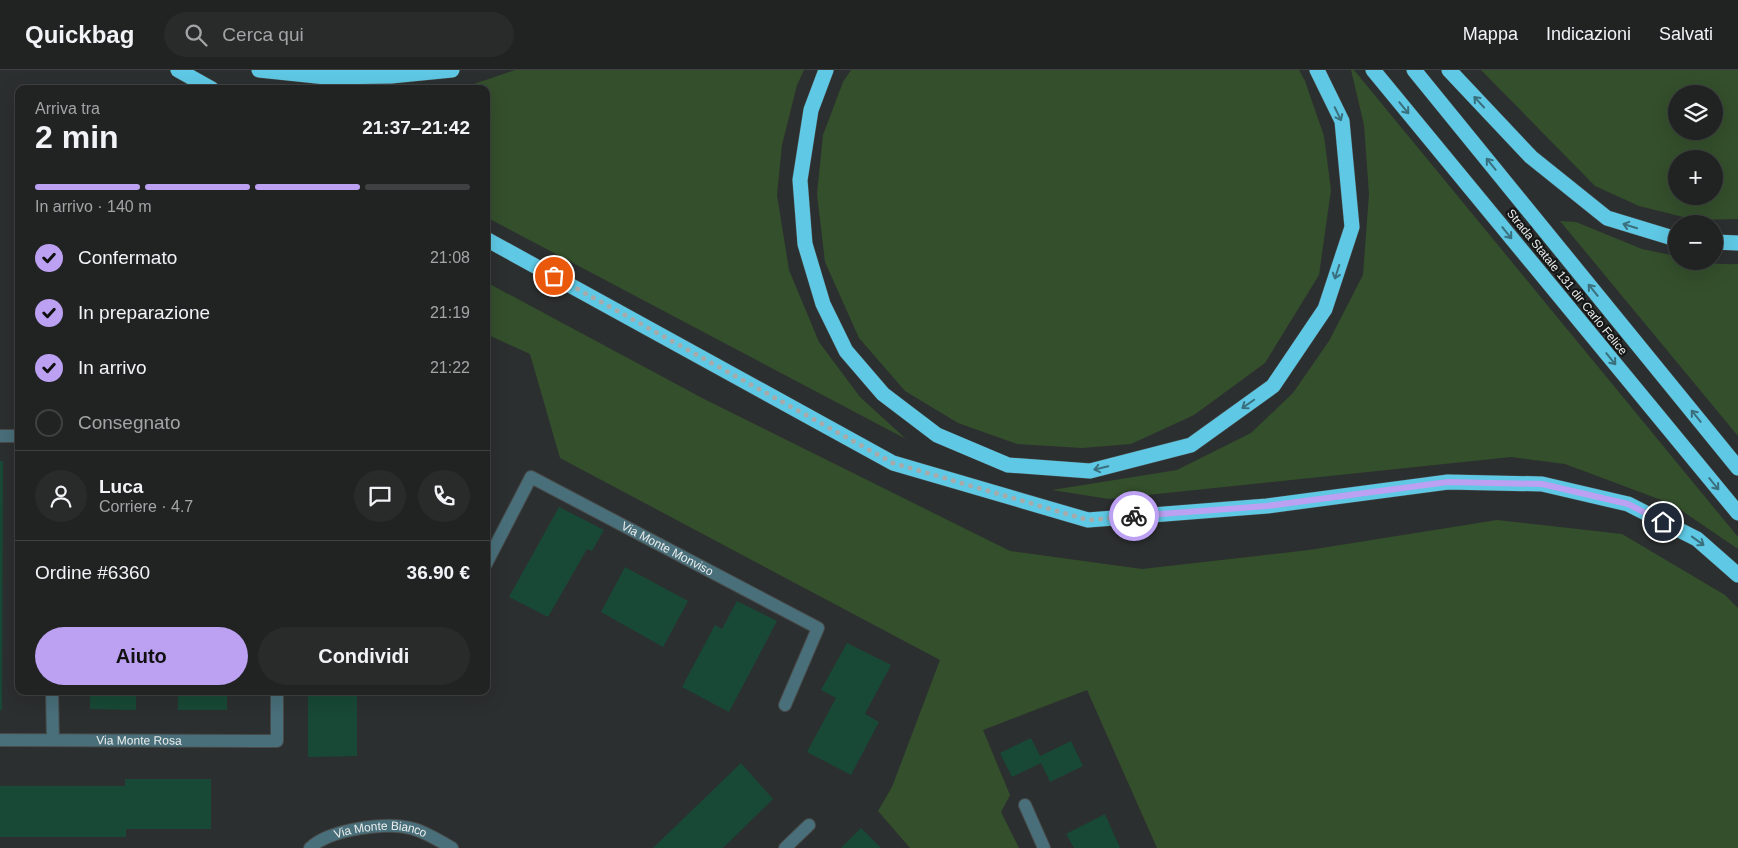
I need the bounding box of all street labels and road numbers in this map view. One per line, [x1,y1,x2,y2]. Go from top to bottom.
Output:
street label: Strada Statale 131 dir Carlo Felice [1504,206,1630,358]
street label: Via Monte Monviso [619,519,716,579]
street label: Via Monte Rosa [96,733,182,748]
street label: Via Monte Bianco [332,819,429,841]

